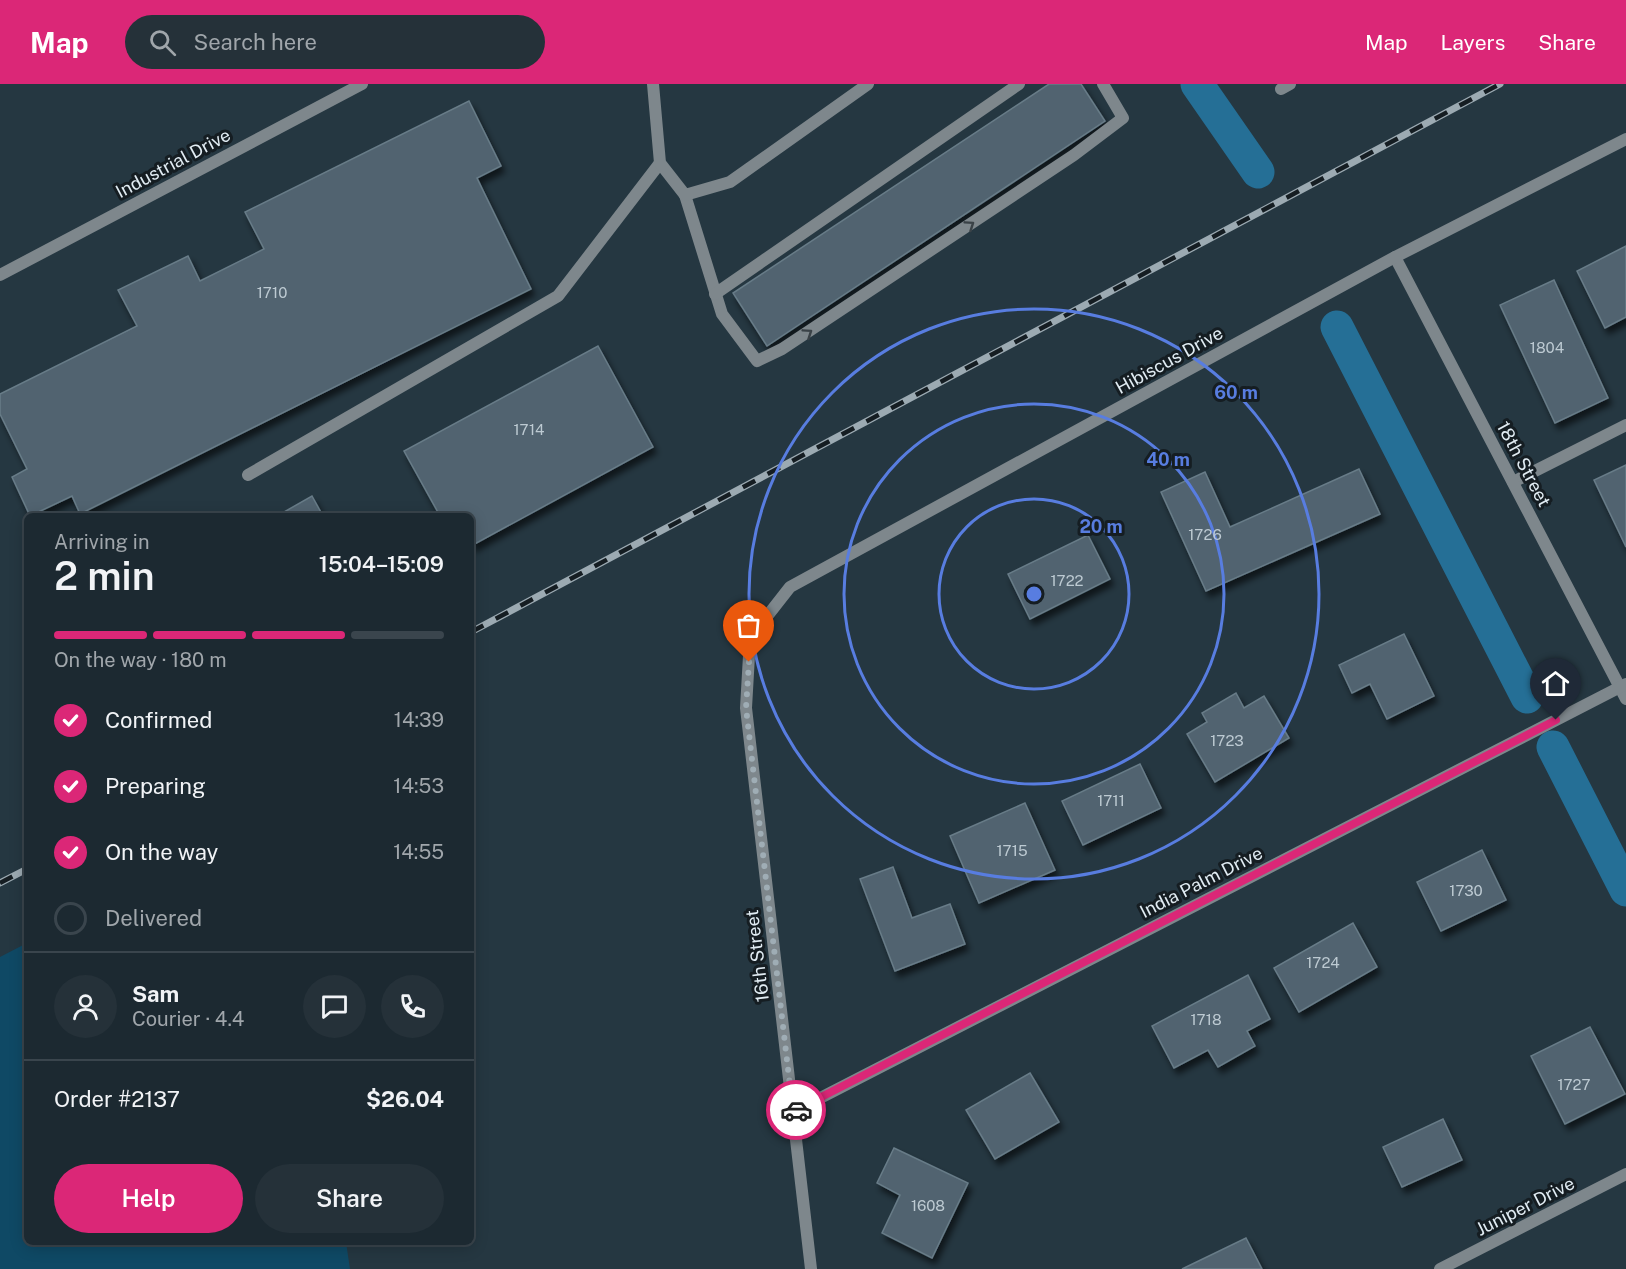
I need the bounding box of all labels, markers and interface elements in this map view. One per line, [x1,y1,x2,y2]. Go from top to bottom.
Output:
search box [125,15,545,69]
text: Map [30,26,89,59]
icon: search [146,26,179,59]
text: Search here [194,29,317,55]
text: Map [1365,30,1408,55]
text: Layers [1441,30,1505,55]
text: Share [1538,30,1596,55]
street label: Industrial Drive [112,124,234,202]
one-way arrow [964,220,974,232]
house number: 1710 [257,284,287,301]
street label: Hibiscus Drive [1112,322,1226,398]
one-way arrow [801,329,812,340]
house number: 1804 [1530,339,1564,356]
text: 60 m [1214,382,1258,403]
street label: 18th Street [1493,418,1555,510]
house number: 1714 [514,421,544,438]
text: 40 m [1146,449,1190,470]
text: 20 m [1079,516,1123,537]
house number: 1726 [1188,526,1222,543]
text: Arriving in [54,530,149,554]
text: 15:04–15:09 [319,551,444,577]
text: 2 min [54,553,155,599]
house number: 1722 [1050,572,1084,589]
centre of rings [1024,584,1044,604]
pin [723,600,774,662]
icon: bag [732,609,765,642]
text: On the way · 180 m [54,648,226,672]
pin [1530,658,1581,720]
icon: home [1539,667,1572,700]
icon: check [54,704,87,737]
text: Confirmed [105,707,212,733]
text: 14:39 [394,708,444,732]
house number: 1723 [1210,732,1244,749]
icon: check [54,770,87,803]
text: Preparing [105,773,206,799]
text: 14:53 [393,774,444,798]
house number: 1711 [1097,792,1125,809]
icon: check [54,836,87,869]
text: On the way [105,839,218,865]
text: 14:55 [393,840,444,864]
house number: 1715 [996,842,1028,859]
street label: India Palm Drive [1136,842,1266,922]
house number: 1730 [1449,882,1483,899]
text: Delivered [105,905,202,931]
street label: 16th Street [741,909,773,1003]
house number: 1724 [1306,954,1340,971]
button: person [54,975,117,1038]
button: chat [303,975,366,1038]
button: phone [381,975,444,1038]
text: Sam [132,981,179,1007]
text: Courier · 4.4 [132,1007,244,1031]
house number: 1718 [1190,1011,1222,1028]
house number: 1727 [1557,1076,1591,1093]
courier [766,1080,826,1140]
text: Order #2137 [54,1086,180,1112]
text: $26.04 [366,1086,444,1112]
icon: car [780,1094,813,1127]
button: Help [54,1164,243,1233]
button: Share [255,1164,444,1233]
street label: Juniper Drive [1472,1172,1578,1240]
house number: 1608 [911,1197,945,1214]

